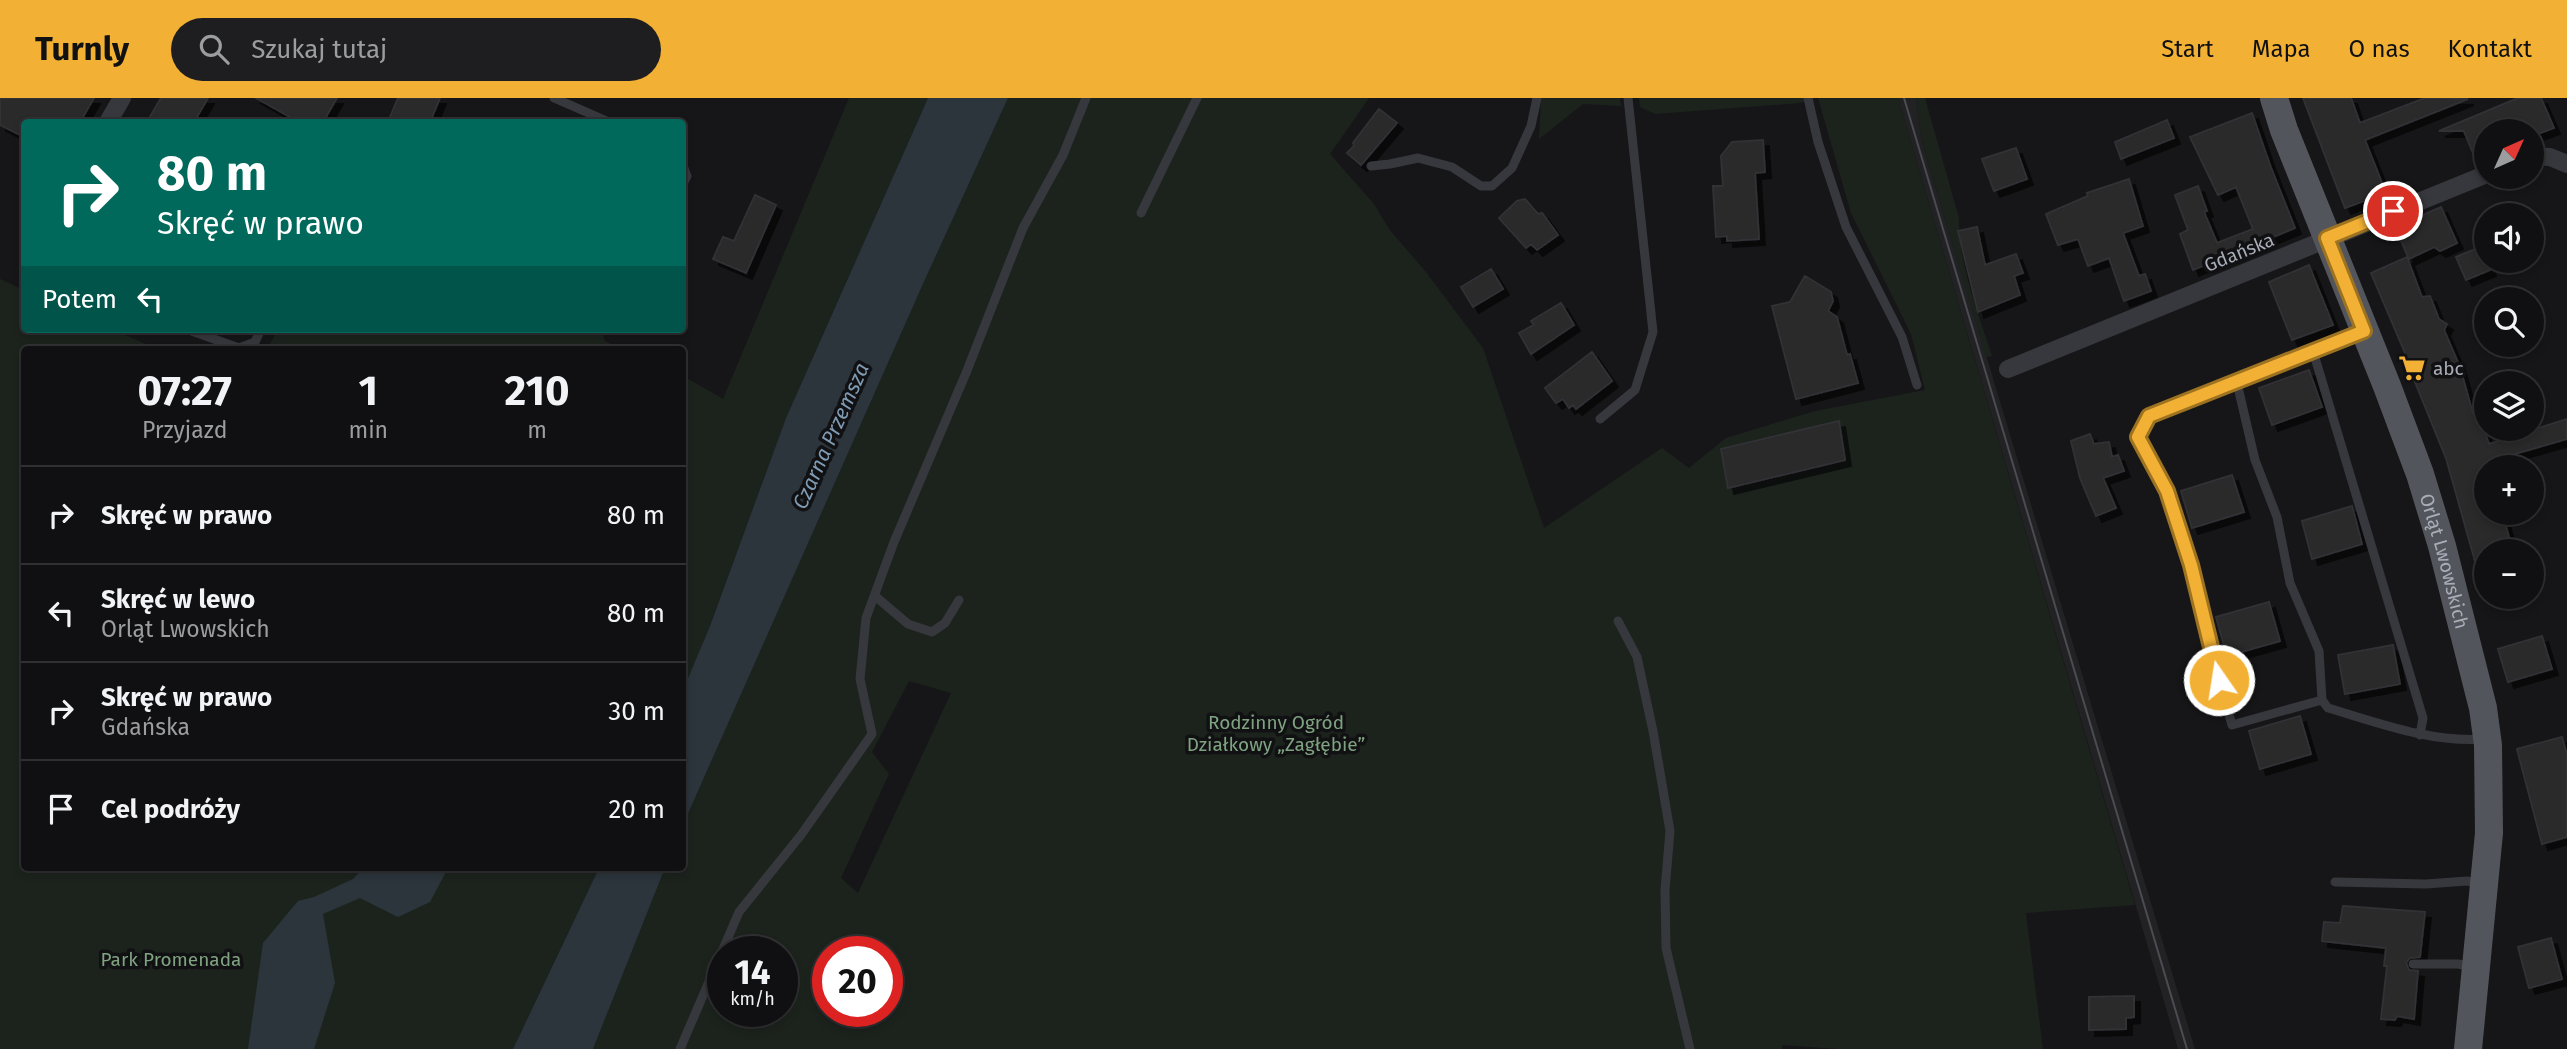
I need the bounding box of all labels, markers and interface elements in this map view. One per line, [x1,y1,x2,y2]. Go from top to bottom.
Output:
search box [171,18,661,81]
text: Turnly [35,29,129,69]
icon: search [195,30,233,68]
text: Szukaj tutaj [251,34,387,65]
text: Start [2161,35,2214,63]
text: Mapa [2252,35,2311,63]
text: O nas [2349,35,2410,63]
text: Kontakt [2448,35,2532,63]
north arrow [2474,119,2544,189]
map controls [2474,119,2544,609]
text: 80 m [157,144,267,203]
icon: right [42,147,133,238]
pin [2363,181,2423,241]
icon: arrive [2374,192,2412,230]
button: sound [2474,203,2544,273]
text: Skręć w prawo [157,204,364,242]
street label: Gdańska [2201,228,2278,277]
icon: left [131,280,169,318]
text: Potem [42,284,117,315]
button: search [2474,287,2544,357]
supermarket icon: abc [2397,353,2427,383]
place label: abc [2433,357,2464,380]
water label: Czarna Przemsza [787,359,875,513]
text: 07:27 [138,366,232,416]
text: 1 [359,366,378,416]
text: 210 [505,366,569,416]
button: layers [2474,371,2544,441]
text: Przyjazd [142,416,227,444]
text: min [348,416,388,444]
text: m [527,416,547,444]
button: + [2474,455,2544,525]
street label: Orląt Lwowskich [2415,491,2474,631]
icon: right [42,496,80,534]
text: Skręć w prawo [101,500,272,531]
text: 80 m [607,500,665,531]
button: − [2474,539,2544,609]
text: Skręć w lewo [101,584,255,615]
icon: left [42,594,80,632]
text: 80 m [607,598,665,629]
text: Orląt Lwowskich [101,615,270,643]
position arrow [2182,643,2256,717]
text: Skręć w prawo [101,682,272,713]
icon: right [42,692,80,730]
text: 30 m [608,696,665,727]
park label: Rodzinny Ogród Działkowy „Zagłębie” [1187,711,1365,756]
text: Gdańska [101,713,190,741]
icon: arrive [42,790,80,828]
text: Cel podróży [101,794,240,825]
text: 20 m [608,794,665,825]
speed limit sign: 20 [812,936,903,1027]
park label: Park Promenada [101,948,241,971]
text: 14 [734,951,771,993]
text: km/h [730,988,775,1010]

